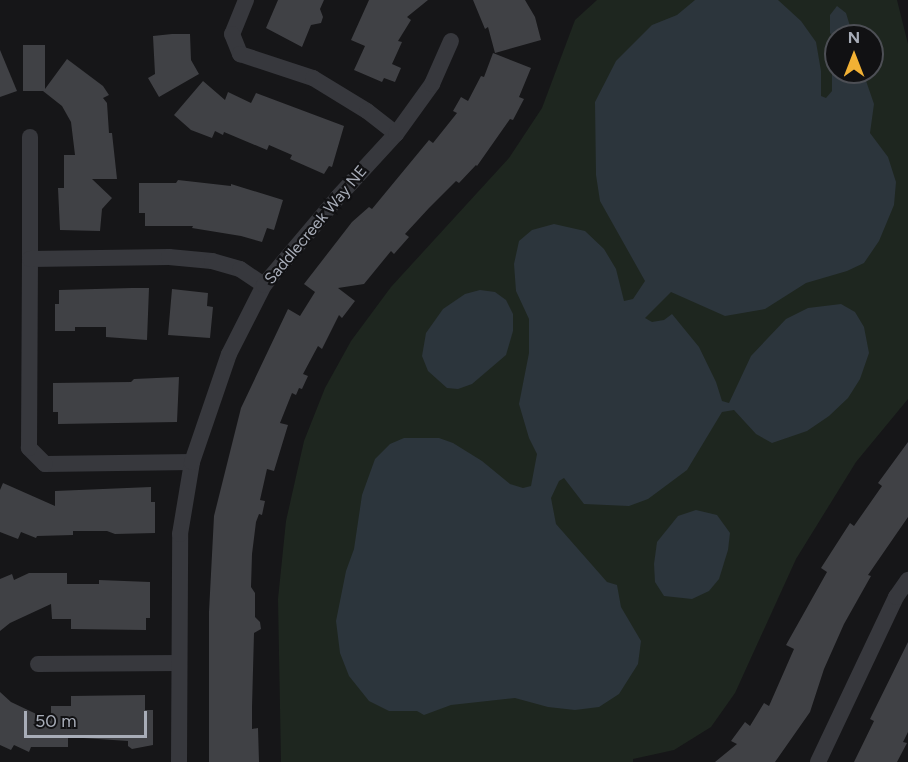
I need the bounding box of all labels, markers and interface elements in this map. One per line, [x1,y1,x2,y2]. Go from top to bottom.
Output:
north arrow [824,24,884,84]
text: N [848,28,860,47]
street label: Saddlecreek Way NE [261,162,371,288]
scale bar [27,699,150,737]
text: 50 m [35,710,77,732]

